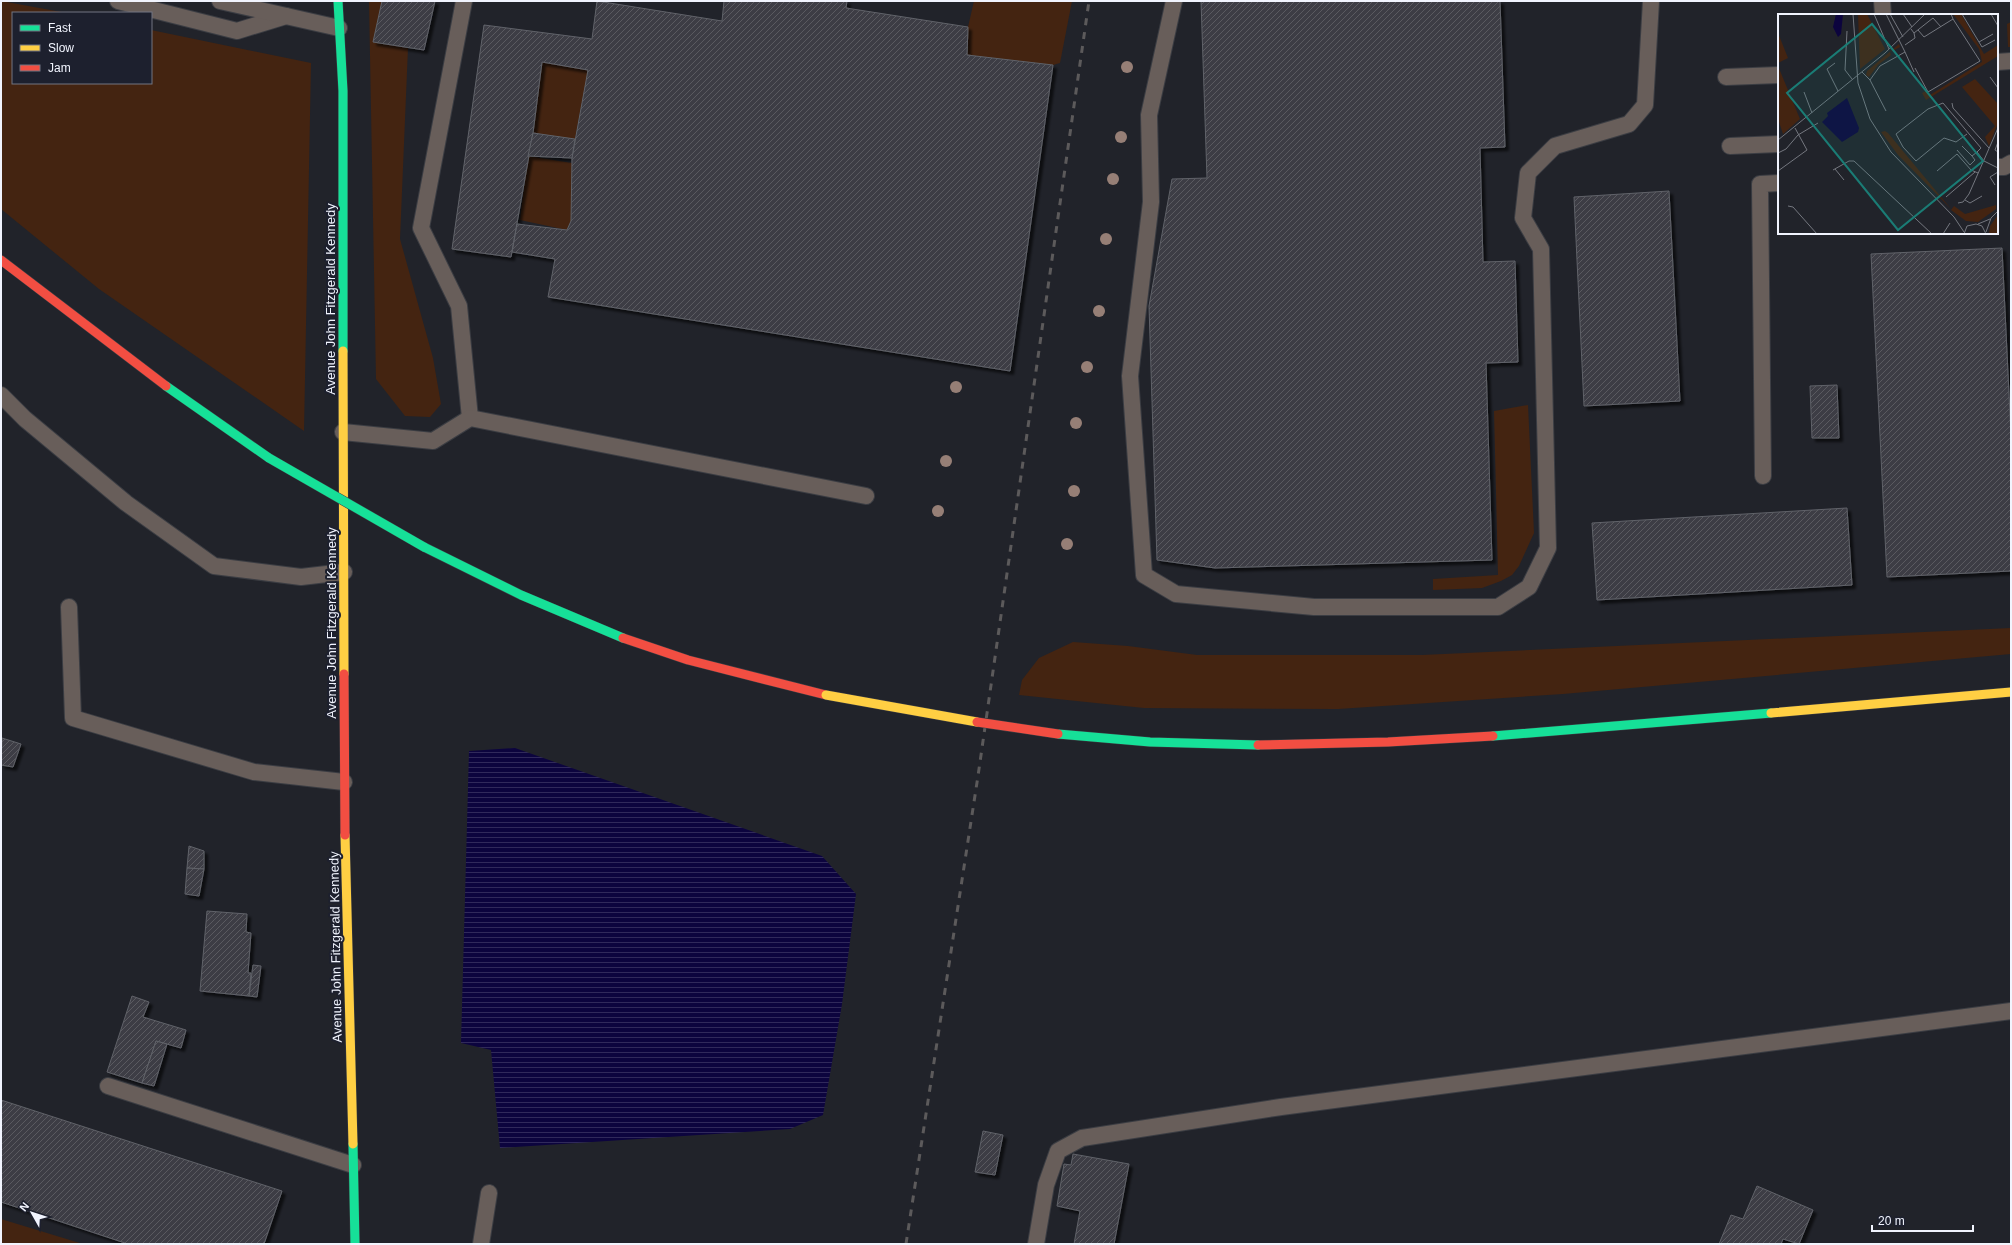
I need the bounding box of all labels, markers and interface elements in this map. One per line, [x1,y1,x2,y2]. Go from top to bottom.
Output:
legend [12,12,152,84]
inset map [1778,14,1998,234]
text: Fast [48,21,72,35]
text: Slow [48,41,74,55]
text: Jam [48,61,71,75]
street label: Avenue John Fitzgerald Kennedy [323,203,338,395]
street label: Avenue John Fitzgerald Kennedy [324,527,339,719]
street label: Avenue John Fitzgerald Kennedy [326,851,345,1043]
north arrow [12,1193,52,1233]
text: N [17,1200,31,1214]
scale bar [1872,1207,1973,1233]
text: 20 m [1878,1214,1905,1228]

